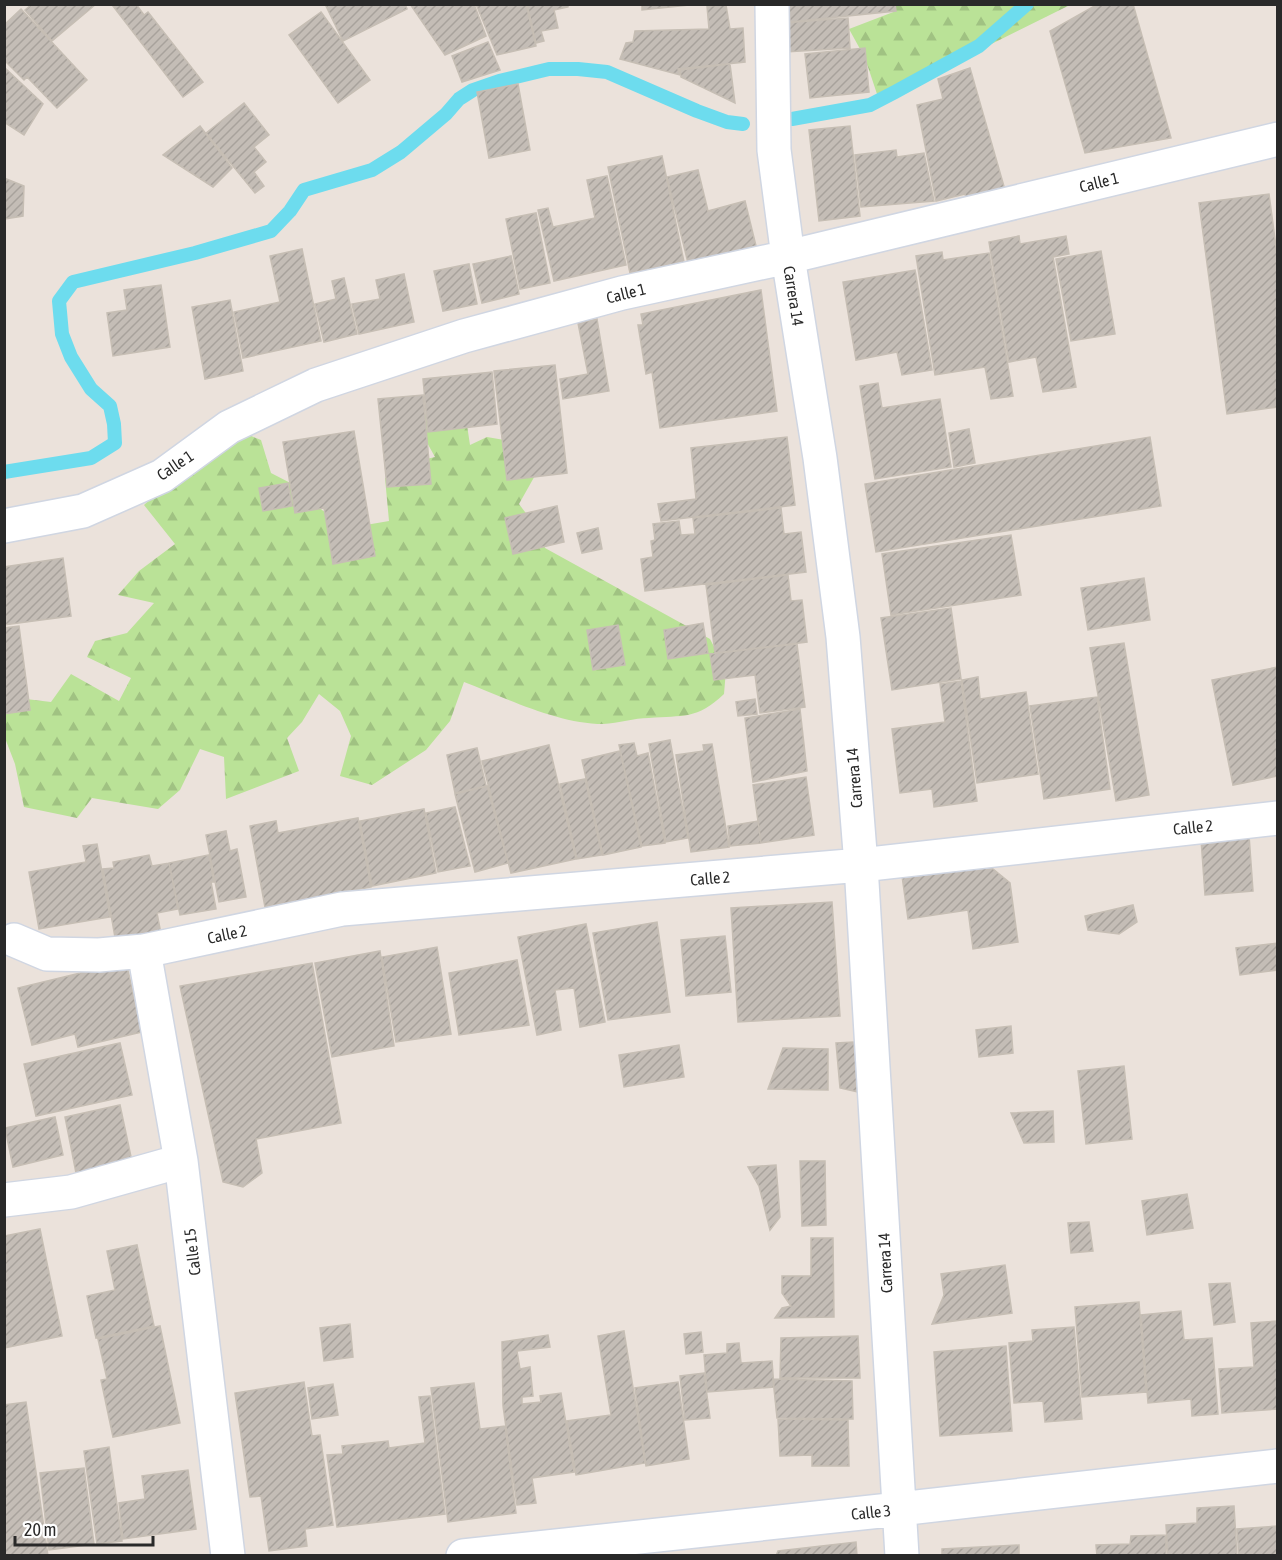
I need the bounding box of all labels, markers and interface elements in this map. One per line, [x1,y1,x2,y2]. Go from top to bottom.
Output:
street label: Calle 1 [1077,168,1121,196]
street label: Carrera 14 [780,265,808,327]
street label: Calle 1 [604,279,648,307]
street label: Calle 1 [153,446,197,484]
street label: Carrera 14 [842,747,866,809]
street label: Calle 2 [1172,816,1214,838]
street label: Calle 2 [689,867,731,889]
street label: Calle 2 [206,921,248,947]
street label: Calle 15 [180,1227,204,1277]
street label: Carrera 14 [874,1232,896,1294]
street label: Calle 3 [850,1501,892,1523]
scale bar [15,1509,153,1547]
text: 20 m [24,1519,56,1540]

